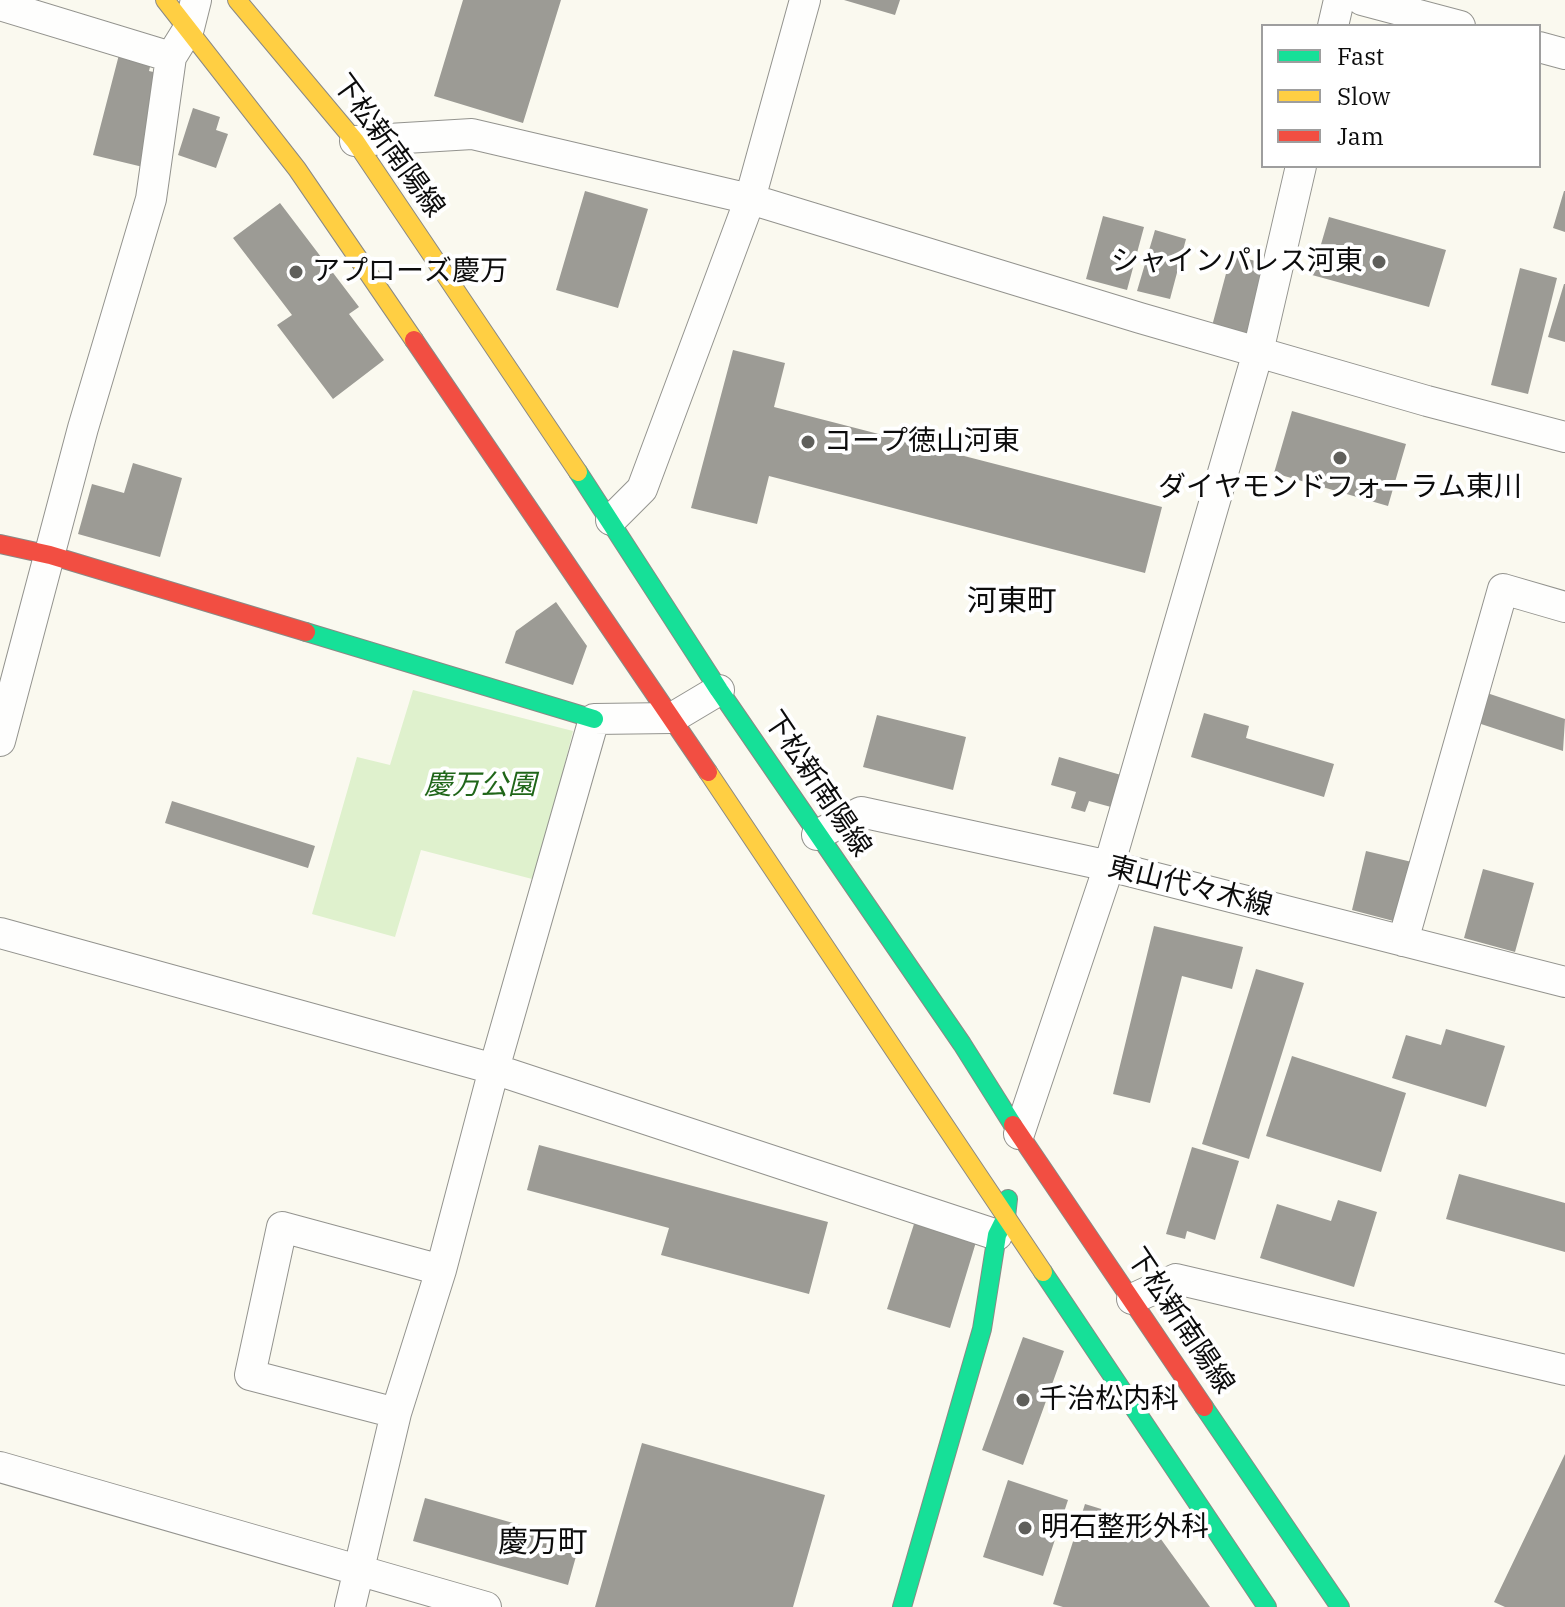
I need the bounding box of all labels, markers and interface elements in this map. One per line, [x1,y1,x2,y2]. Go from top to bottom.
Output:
legend [1261,24,1541,168]
text: Fast [1337,40,1384,72]
street label: 下松新南陽線 [325,68,451,224]
text: Slow [1337,80,1390,112]
text: Jam [1337,120,1384,152]
place label: シャインパレス河東 [1111,245,1363,279]
marker: シャインパレス河東 [1370,253,1388,271]
place label: アプローズ慶万 [312,255,508,289]
marker: アプローズ慶万 [287,263,305,281]
place label: コープ徳山河東 [824,425,1020,459]
marker: コープ徳山河東 [799,433,817,451]
marker: ダイヤモンドフォーラム東川 [1331,449,1349,467]
place label: ダイヤモンドフォーラム東川 [1158,471,1522,505]
district label: 河東町 [967,584,1057,620]
street label: 下松新南陽線 [756,705,878,863]
park label: 慶万公園 [424,769,536,803]
street label: 東山代々木線 [1104,850,1276,924]
street label: 下松新南陽線 [1119,1242,1241,1400]
place label: 千治松内科 [1039,1383,1179,1417]
marker: 千治松内科 [1014,1391,1032,1409]
place label: 明石整形外科 [1041,1511,1209,1545]
marker: 明石整形外科 [1016,1519,1034,1537]
district label: 慶万町 [498,1525,588,1561]

